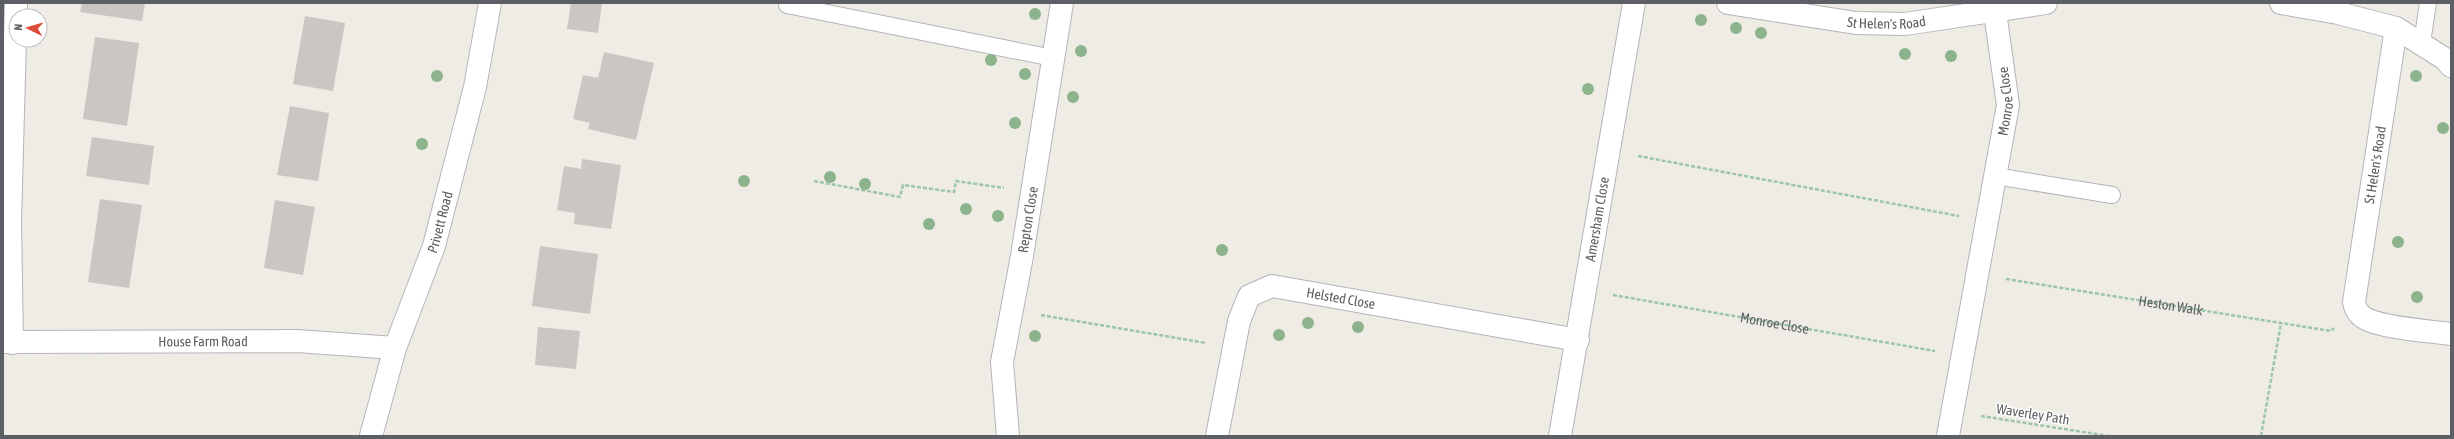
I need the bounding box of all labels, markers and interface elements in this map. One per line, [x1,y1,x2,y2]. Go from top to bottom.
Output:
north arrow [8,8,48,48]
street label: St Helen's Road [1846,13,1927,32]
text: N [12,23,24,31]
street label: Monroe Close [1995,66,2016,137]
street label: St Helen's Road [2361,125,2389,205]
street label: Amersham Close [1582,176,1612,263]
street label: Repton Close [1015,185,1041,254]
street label: Privett Road [424,190,456,255]
street label: Helsted Close [1305,284,1377,312]
street label: Heston Walk [2138,292,2204,318]
street label: Monroe Close [1739,309,1810,337]
street label: House Farm Road [158,333,248,349]
street label: Waverley Path [1995,400,2071,428]

